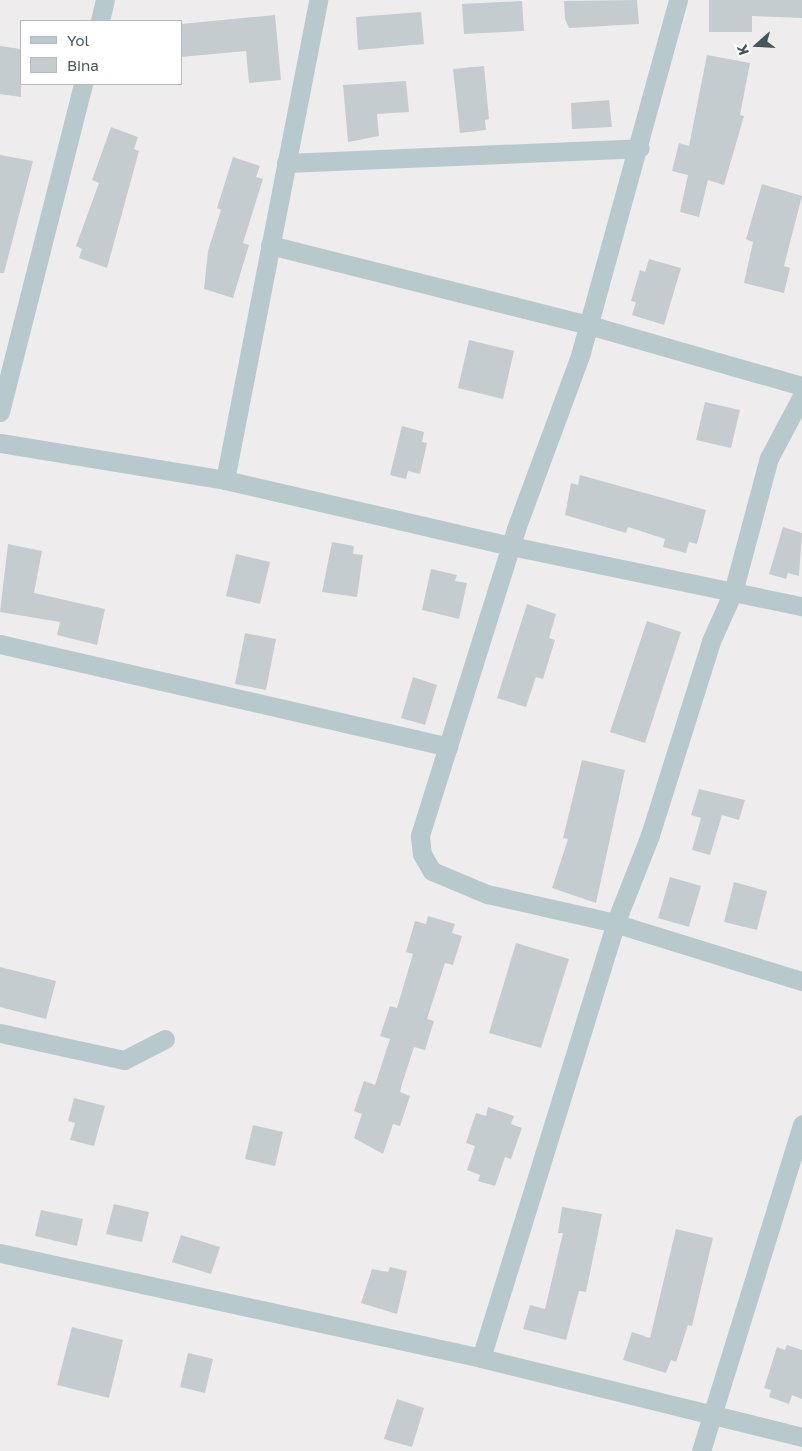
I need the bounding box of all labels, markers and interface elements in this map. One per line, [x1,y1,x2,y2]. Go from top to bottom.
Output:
legend [20,20,182,85]
north arrow [732,20,782,70]
text: Yol [67,31,89,49]
text: K [733,42,752,58]
text: Bina [67,56,99,74]

